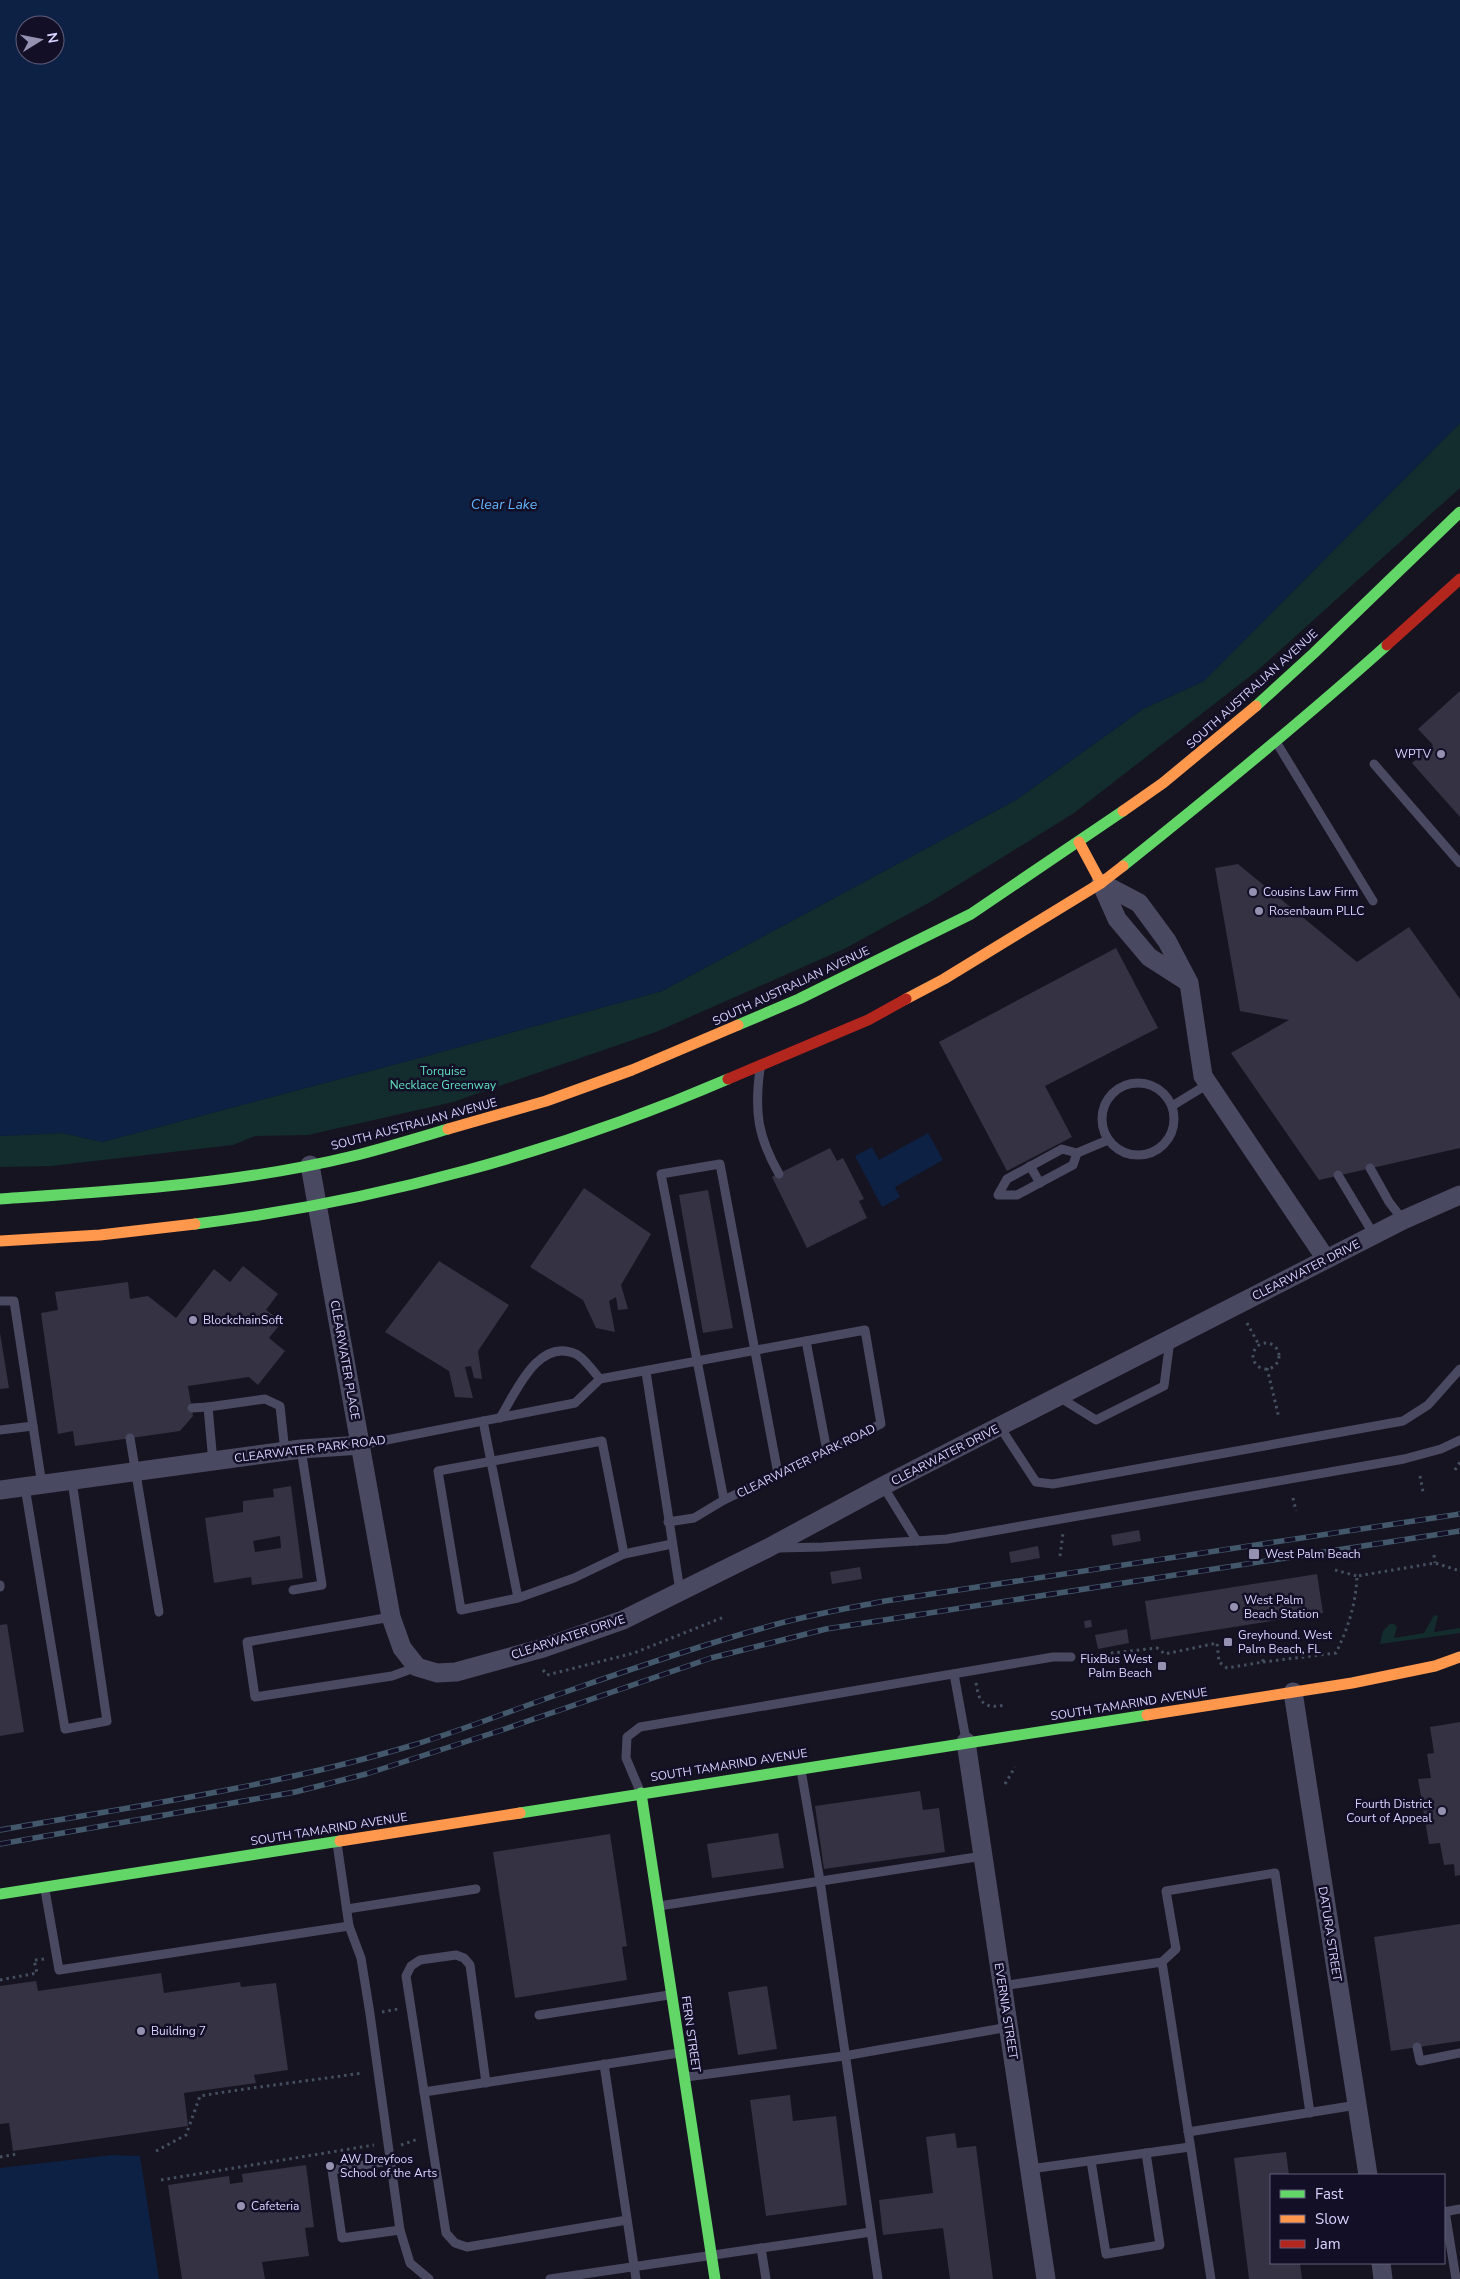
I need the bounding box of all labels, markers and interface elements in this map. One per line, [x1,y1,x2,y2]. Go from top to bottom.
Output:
north arrow [15,15,65,65]
text: N [42,31,63,45]
water label: Clear Lake [471,495,538,514]
street label: SOUTH AUSTRALIAN AVENUE [1183,626,1321,752]
place label: WPTV [1395,746,1432,762]
marker: WPTV [1435,748,1447,760]
place label: Cousins Law Firm [1263,884,1358,900]
marker: Cousins Law Firm [1247,886,1259,898]
place label: Rosenbaum PLLC [1269,903,1364,919]
marker: Rosenbaum PLLC [1253,905,1265,917]
street label: SOUTH AUSTRALIAN AVENUE [710,943,872,1029]
park label: Torquise Necklace Greenway [390,1063,497,1093]
street label: SOUTH AUSTRALIAN AVENUE [329,1094,499,1154]
street label: CLEARWATER DRIVE [1249,1236,1363,1304]
street label: CLEARWATER PLACE [327,1299,363,1421]
place label: BlockchainSoft [203,1312,284,1328]
marker: BlockchainSoft [187,1314,199,1326]
street label: CLEARWATER PARK ROAD [734,1420,878,1502]
street label: CLEARWATER DRIVE [888,1421,1002,1489]
street label: CLEARWATER PARK ROAD [233,1432,387,1466]
place label: West Palm Beach [1265,1546,1361,1562]
marker: West Palm Beach [1247,1547,1261,1561]
place label: West Palm Beach Station [1244,1592,1319,1622]
marker: West Palm Beach Station [1228,1601,1240,1613]
street label: CLEARWATER DRIVE [509,1611,627,1663]
place label: Greyhound. West Palm Beach, FL [1238,1627,1333,1657]
marker: Greyhound. West Palm Beach, FL [1222,1636,1234,1648]
place label: FlixBus West Palm Beach [1080,1651,1153,1681]
marker: FlixBus West Palm Beach [1156,1660,1168,1672]
street label: SOUTH TAMARIND AVENUE [1049,1684,1209,1724]
street label: SOUTH TAMARIND AVENUE [649,1745,809,1785]
place label: Fourth District Court of Appeal [1346,1796,1433,1826]
marker: Fourth District Court of Appeal [1436,1805,1448,1817]
street label: SOUTH TAMARIND AVENUE [249,1809,409,1849]
street label: DATURA STREET [1315,1885,1346,1983]
street label: EVERNIA STREET [990,1962,1022,2061]
street label: FERN STREET [678,1995,704,2074]
place label: Building 7 [151,2023,206,2039]
marker: Building 7 [135,2025,147,2037]
place label: AW Dreyfoos School of the Arts [340,2151,437,2181]
marker: AW Dreyfoos School of the Arts [324,2160,336,2172]
legend [1270,2174,1445,2264]
text: Fast [1315,2184,1344,2204]
place label: Cafeteria [251,2198,299,2214]
marker: Cafeteria [235,2200,247,2212]
text: Slow [1315,2209,1350,2229]
text: Jam [1314,2234,1341,2254]

